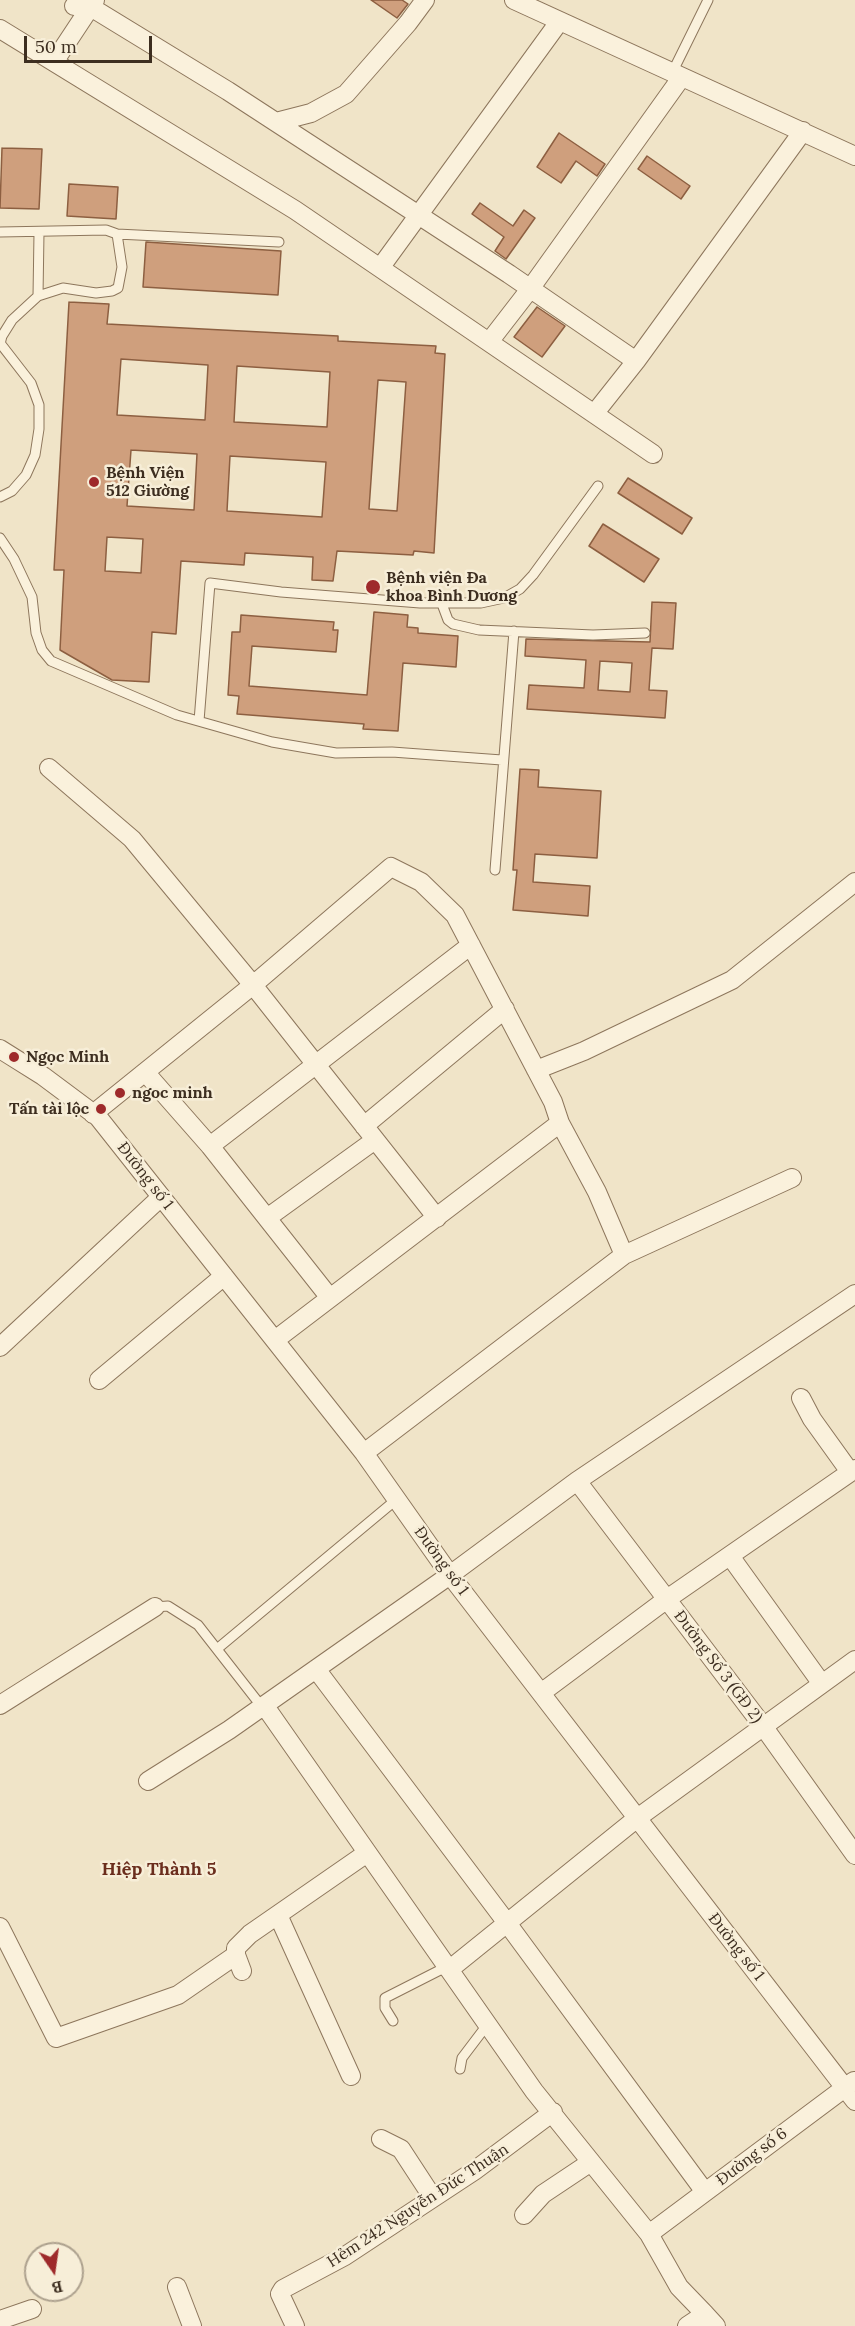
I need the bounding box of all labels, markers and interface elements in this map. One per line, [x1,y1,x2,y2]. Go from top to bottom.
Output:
scale bar [27,24,154,62]
text: 50 m [35,35,77,58]
place label: Bệnh Viện 512 Giường [106,463,189,501]
marker: Bệnh Viện 512 Giường [87,475,101,489]
place label: Bệnh viện Đa khoa Bình Dương [386,568,517,606]
marker: Bệnh viện Đa khoa Bình Dương [364,578,382,596]
place label: Ngọc Minh [26,1047,109,1067]
marker: Ngọc Minh [7,1050,21,1064]
place label: ngoc minh [132,1083,213,1103]
marker: ngoc minh [113,1086,127,1100]
place label: Tấn tài lộc [9,1099,89,1119]
marker: Tấn tài lộc [94,1102,108,1116]
street label: Đường số 1 [113,1138,177,1214]
street label: Đường số 1 [410,1523,472,1599]
street label: Đường Số 3 (GĐ 2) [670,1607,766,1727]
district label: Hiệp Thành 5 [102,1859,216,1881]
street label: Đường số 1 [704,1909,768,1985]
street label: Đường số 6 [713,2124,791,2190]
street label: Hẻm 242 Nguyễn Đức Thuận [324,2140,512,2272]
north arrow [24,2242,84,2302]
text: B [50,2277,65,2299]

